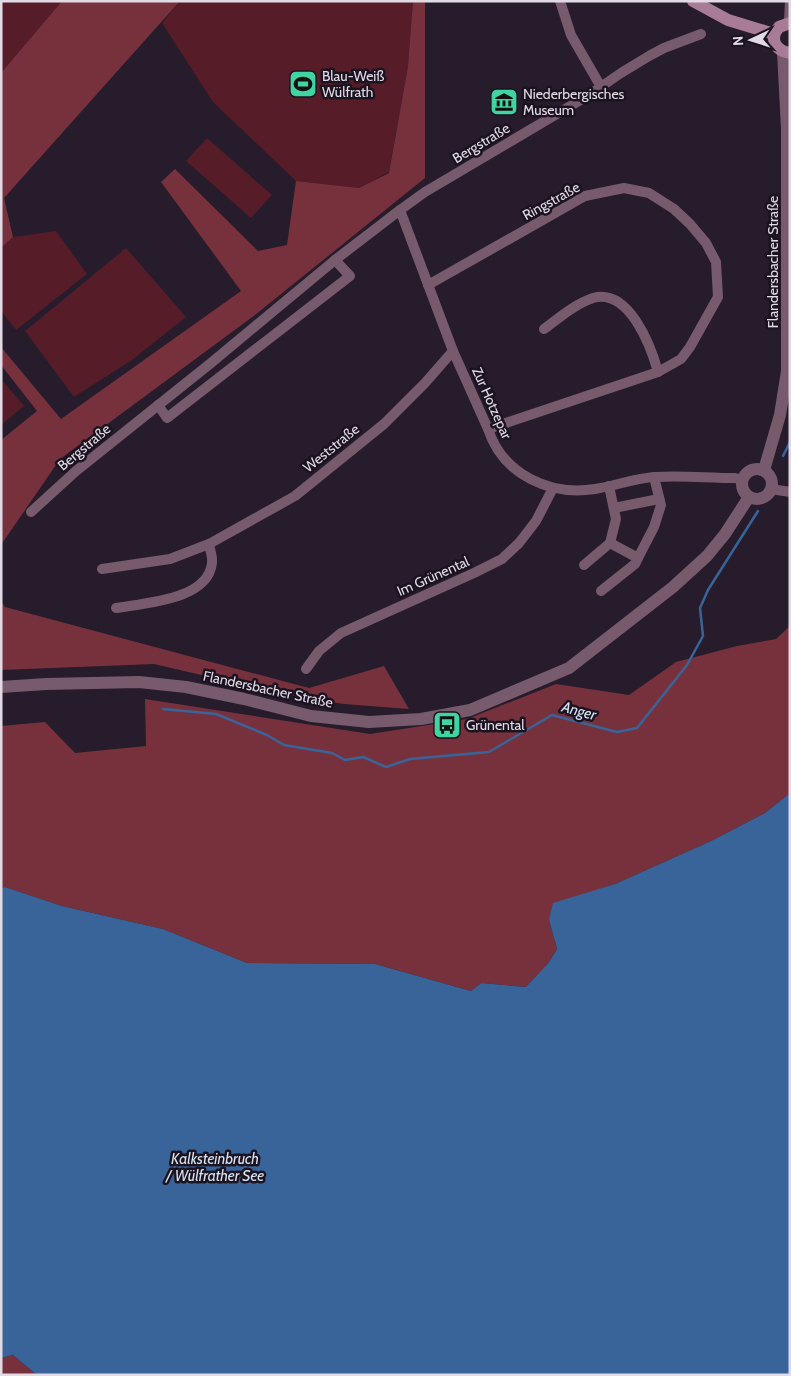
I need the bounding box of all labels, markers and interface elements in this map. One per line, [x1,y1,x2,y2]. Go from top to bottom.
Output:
north arrow [726,15,776,65]
text: N [729,35,747,46]
place label: Blau-Weiß Wülfrath [322,67,384,101]
sports icon: Blau-Weiß Wülfrath [288,69,318,99]
place label: Niederbergisches Museum [523,85,625,119]
museum icon: Niederbergisches Museum [489,87,519,117]
street label: Bergstraße [449,119,513,167]
street label: Ringstraße [519,178,583,224]
street label: Flandersbacher Straße [764,196,782,328]
street label: Zur Hotzepar [468,364,516,442]
street label: Bergstraße [54,420,114,474]
street label: Weststraße [299,420,363,476]
street label: Im Grünental [394,552,473,600]
street label: Flandersbacher Straße [201,666,335,712]
water label: Anger [559,698,599,725]
bus stop icon: Grünental [432,710,462,740]
place label: Grünental [466,716,525,734]
water label: Kalksteinbruch / Wülfrather See [165,1150,264,1185]

